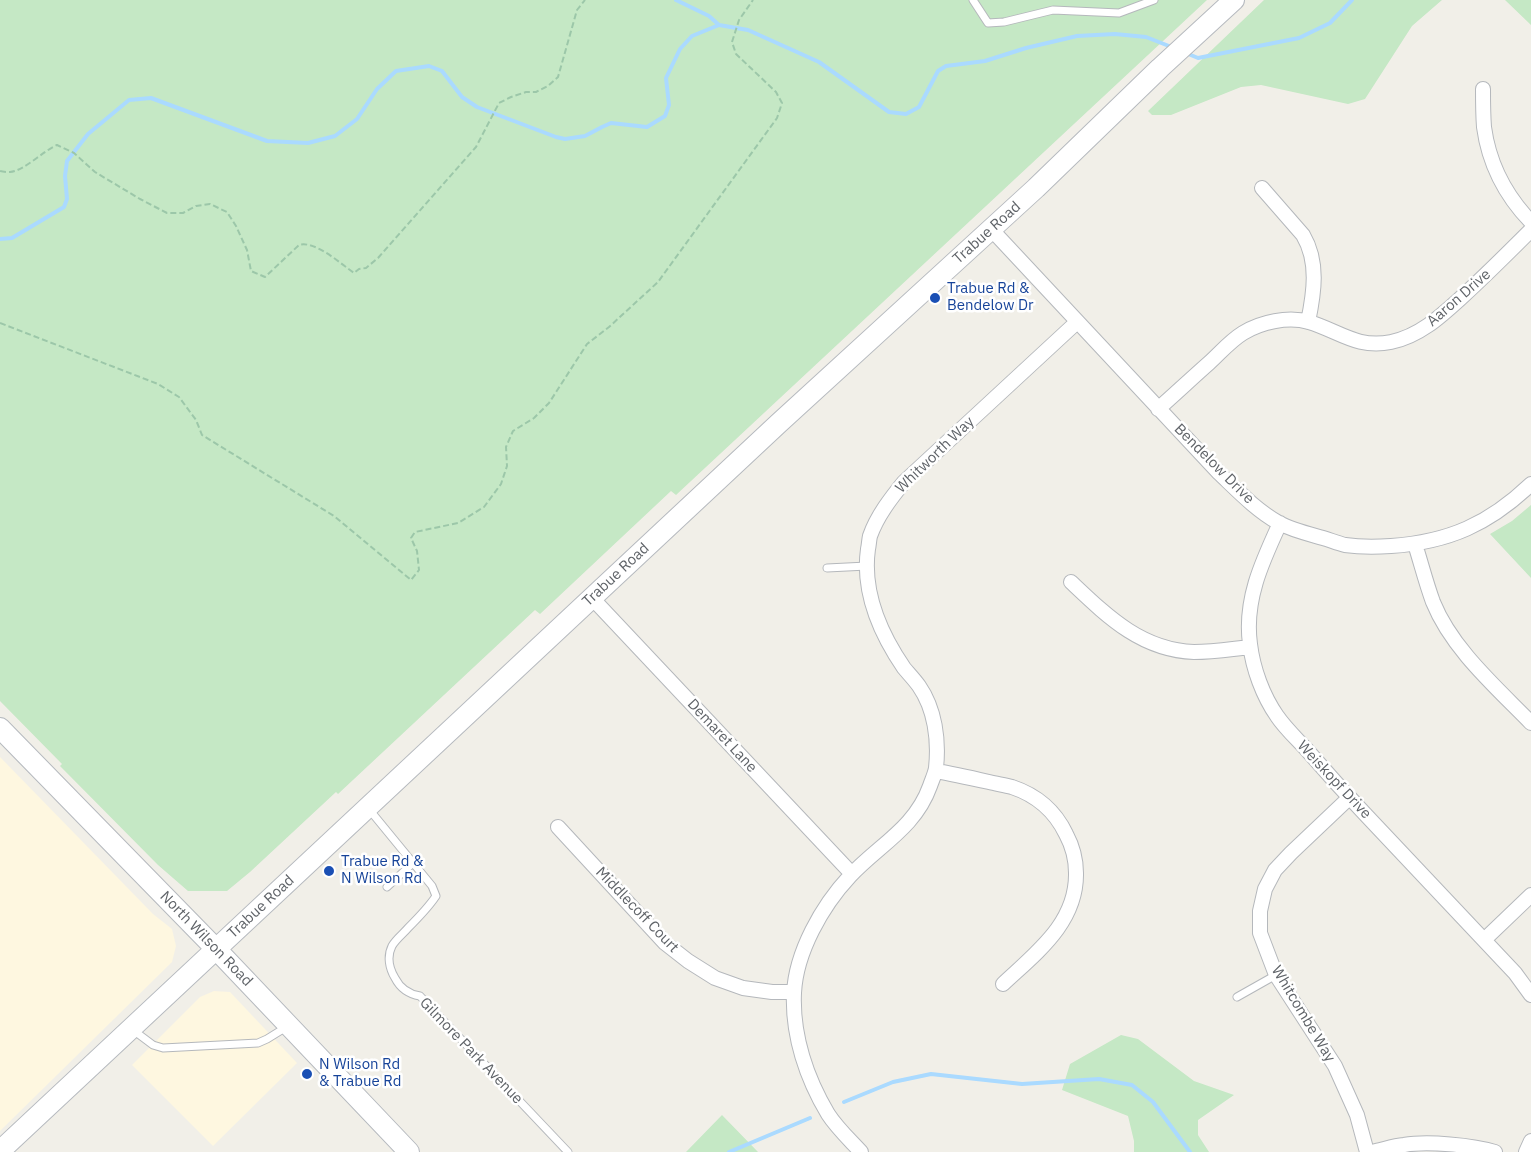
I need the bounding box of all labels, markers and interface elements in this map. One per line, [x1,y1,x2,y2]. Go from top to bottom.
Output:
street label: Trabue Road [949,198,1025,268]
street label: Aaron Drive [1424,265,1494,331]
place label: Trabue Rd & Bendelow Dr [947,280,1034,315]
marker: Trabue Rd & Bendelow Dr [928,291,942,305]
street label: Whitworth Way [892,413,978,497]
street label: Bendelow Drive [1170,420,1258,508]
street label: Trabue Road [579,539,653,611]
street label: Demaret Lane [683,695,761,777]
street label: Weiskopf Drive [1293,737,1375,823]
place label: Trabue Rd & N Wilson Rd [341,853,423,888]
marker: Trabue Rd & N Wilson Rd [322,864,336,878]
street label: Middlecoff Court [592,864,682,956]
street label: Trabue Road [224,871,298,943]
street label: North Wilson Road [156,888,256,990]
street label: Whitcombe Way [1267,963,1339,1065]
street label: Gilmore Park Avenue [416,994,526,1108]
place label: N Wilson Rd & Trabue Rd [319,1056,401,1091]
marker: N Wilson Rd & Trabue Rd [300,1067,314,1081]

